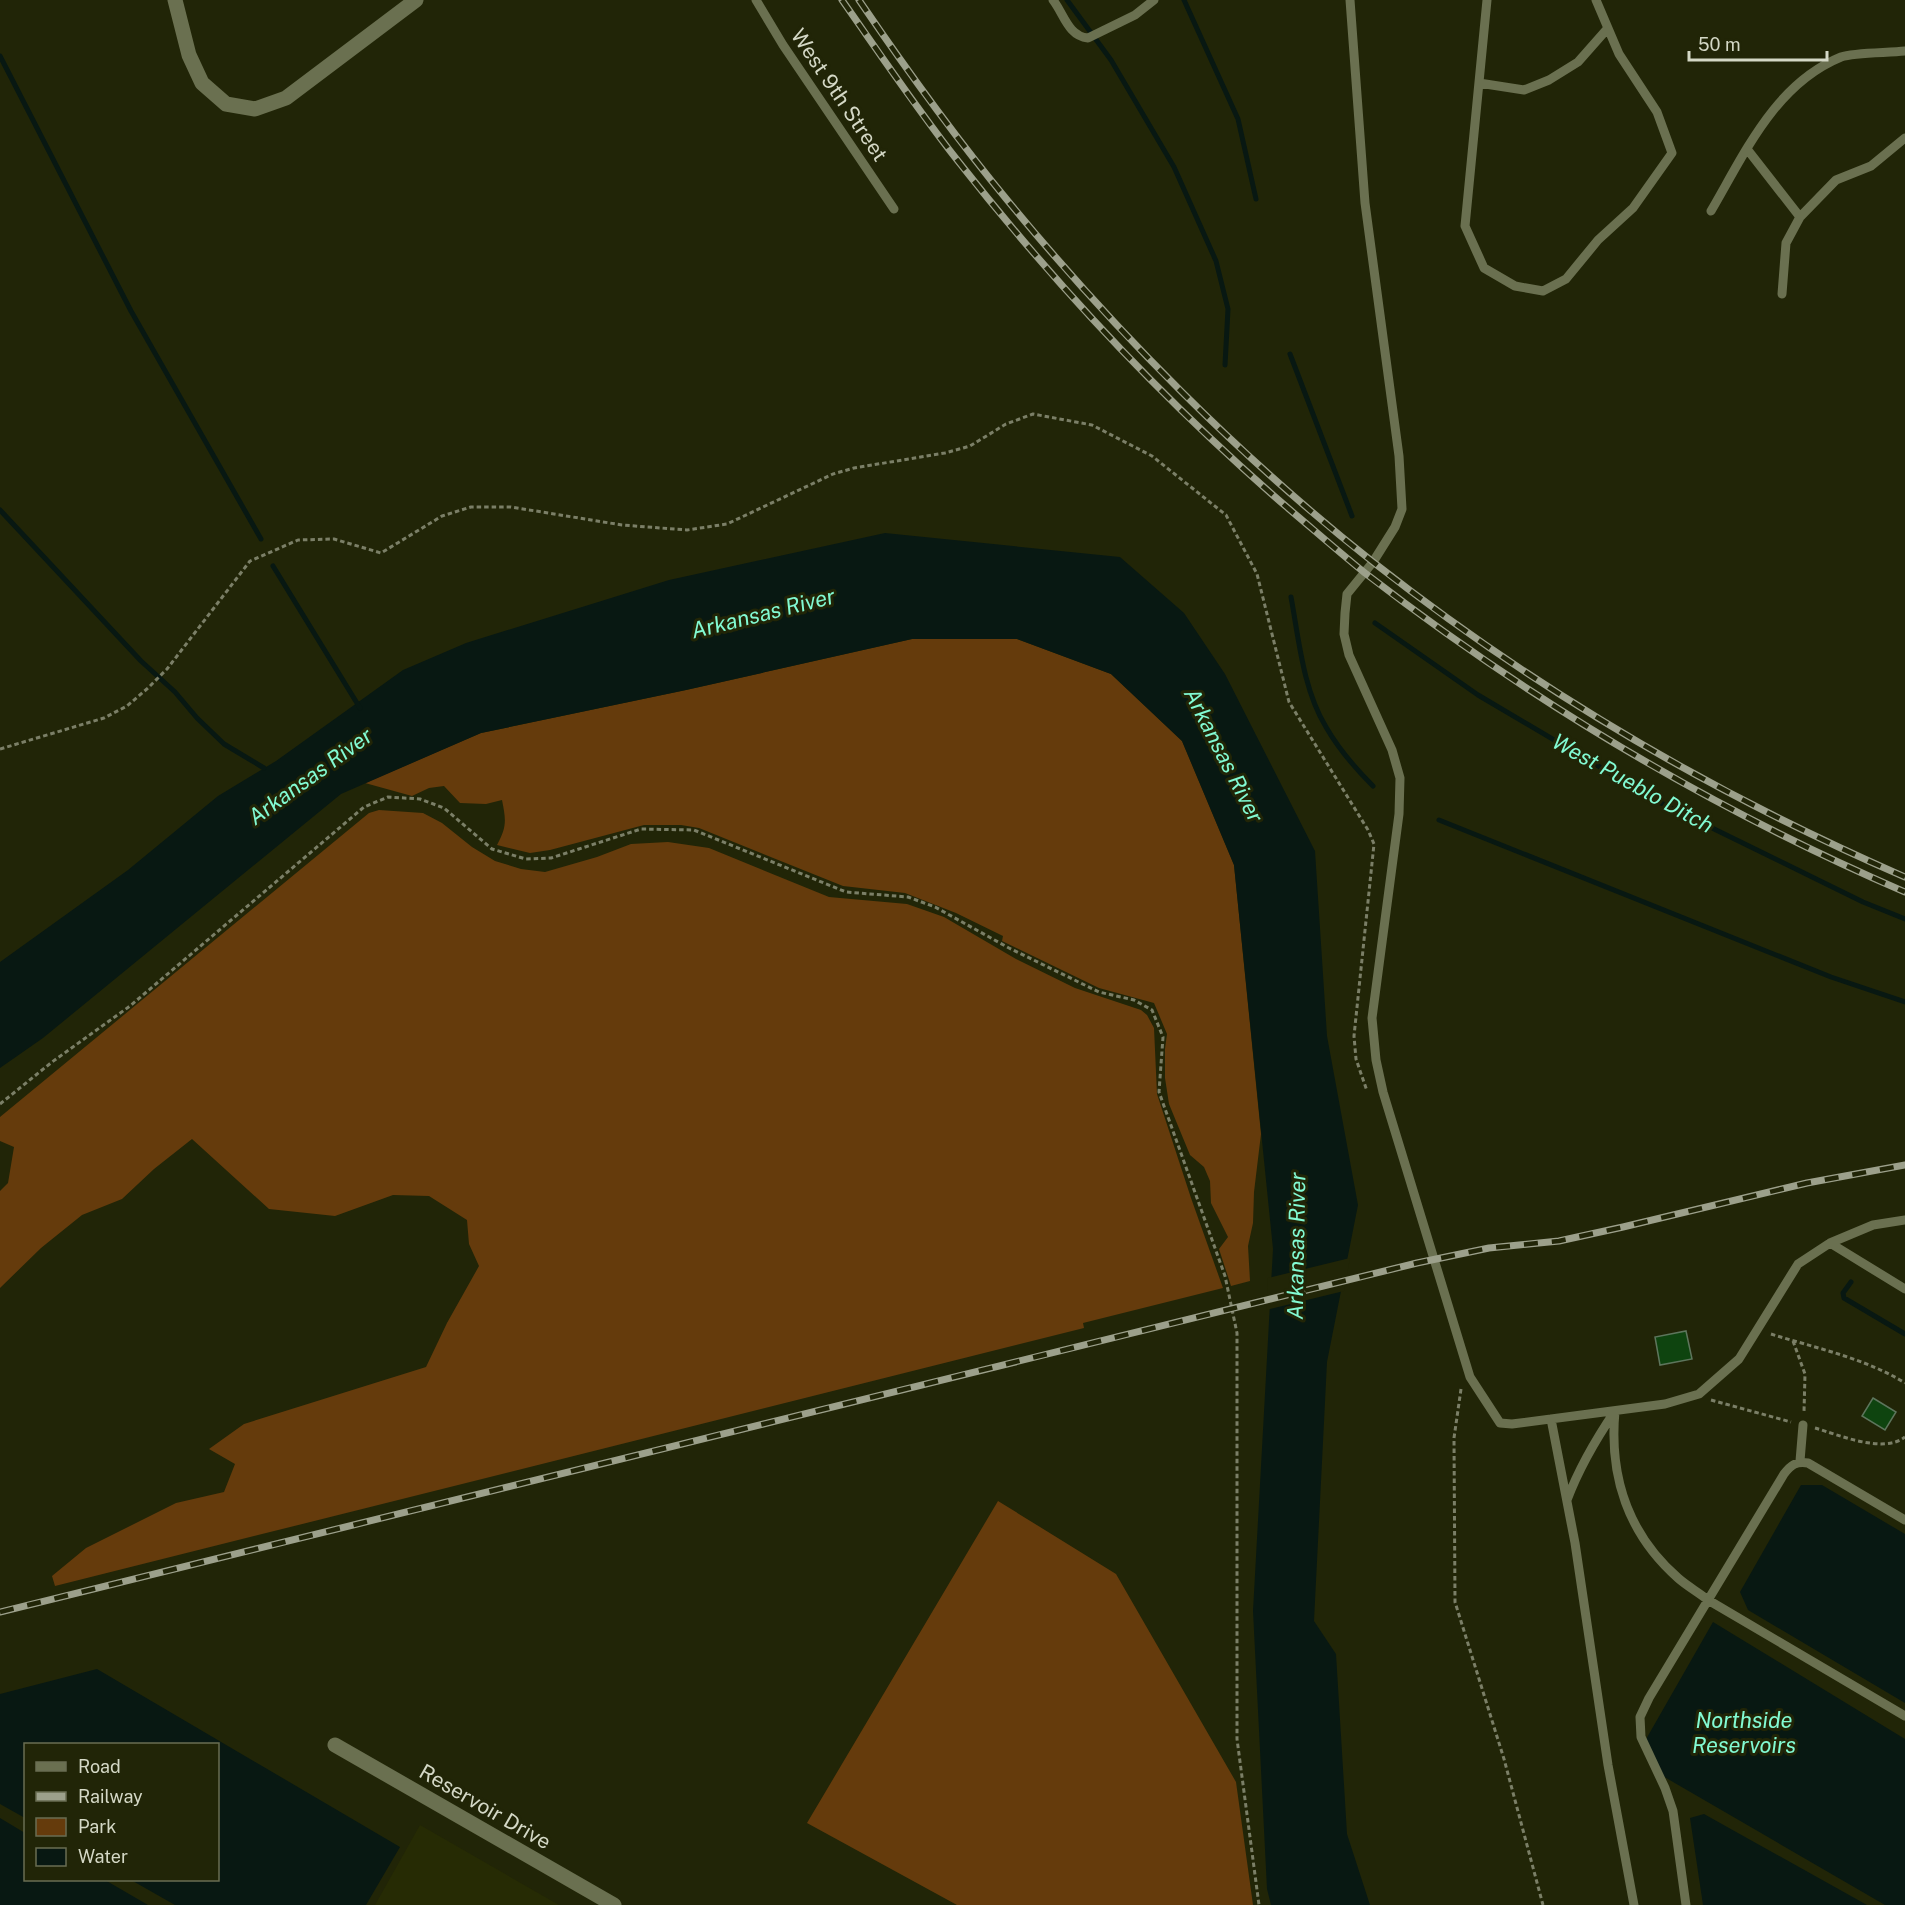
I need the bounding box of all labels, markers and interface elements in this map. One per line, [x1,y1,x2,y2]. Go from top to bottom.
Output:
street label: West 9th Street [786,24,893,166]
scale bar [1689,24,1827,62]
text: 50 m [1698,34,1741,55]
water label: Arkansas River [688,582,838,643]
water label: Arkansas River [1179,683,1269,827]
water label: Arkansas River [243,722,378,830]
water label: West Pueblo Ditch [1548,728,1718,838]
water label: Arkansas River [1282,1171,1310,1320]
water label: Northside Reservoirs [1692,1707,1796,1758]
legend [24,1743,219,1881]
text: Road [78,1756,121,1777]
street label: Reservoir Drive [415,1759,556,1854]
text: Railway [78,1786,143,1807]
text: Park [78,1816,116,1837]
text: Water [78,1846,128,1867]

